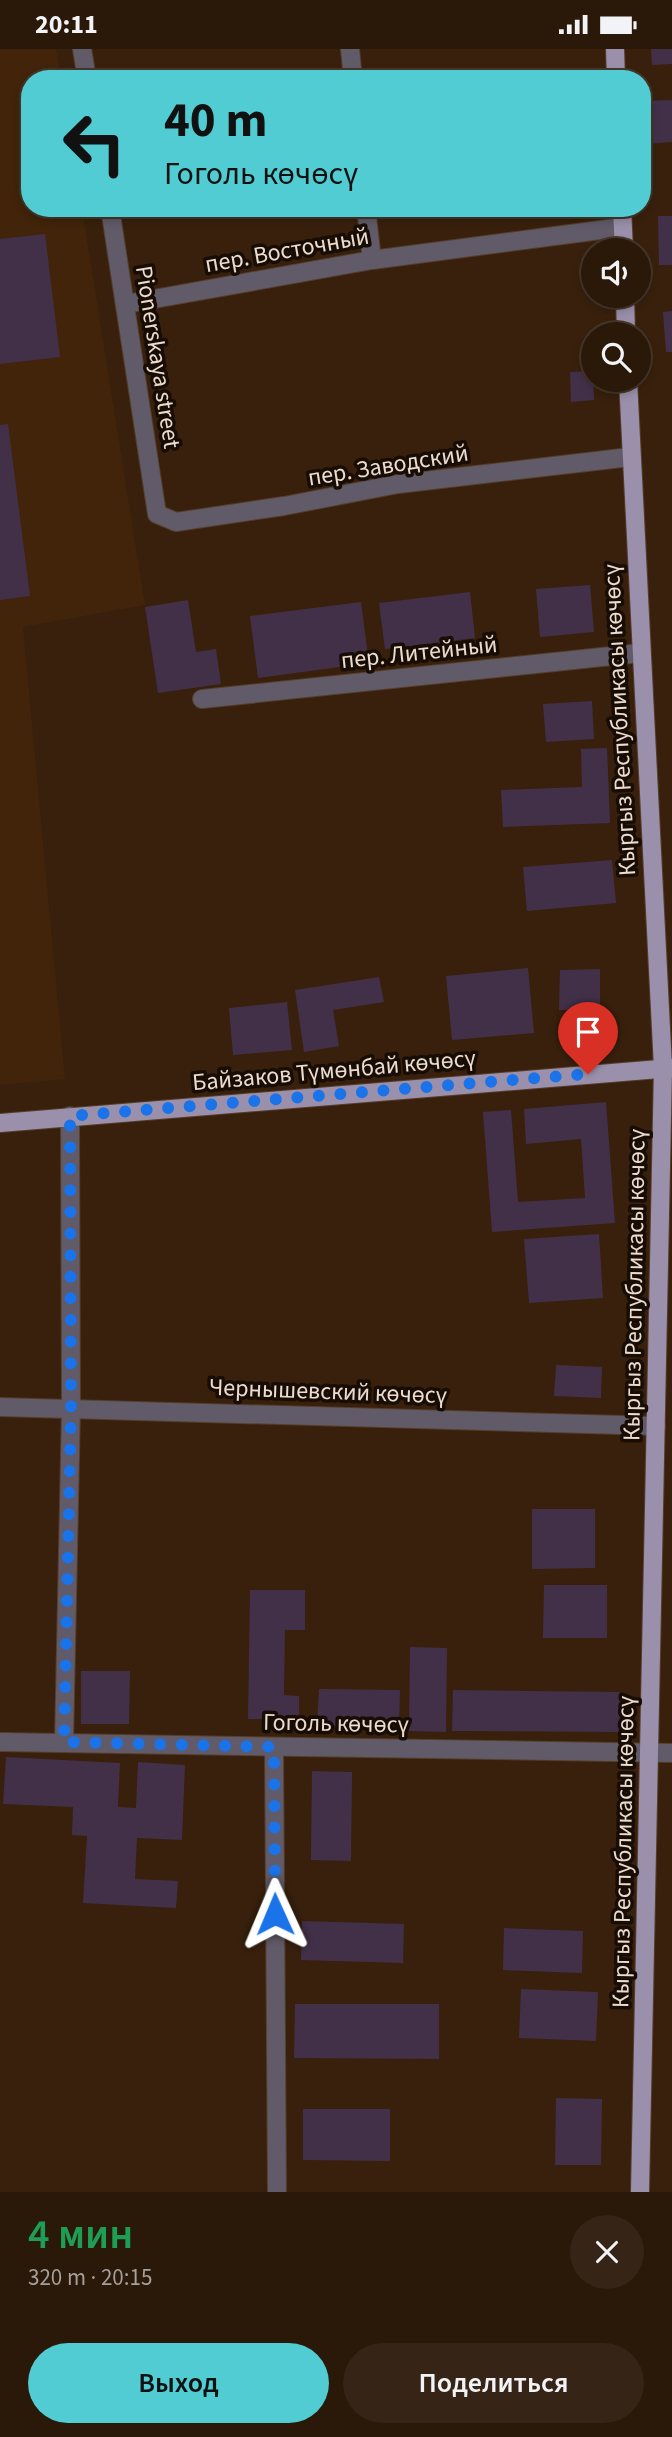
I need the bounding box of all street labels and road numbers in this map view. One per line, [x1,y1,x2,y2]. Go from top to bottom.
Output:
street label: пер. Восточный [202,219,372,282]
street label: Pionerskaya street [126,263,189,451]
street label: пер. Заводский [305,436,471,495]
street label: Кыргыз Республикасы көчөсү [594,563,645,877]
street label: пер. Литейный [339,627,499,678]
street label: Байзаков Түмөнбай көчөсү [191,1041,477,1100]
street label: Кыргыз Республикасы көчөсү [614,1129,655,1441]
street label: Чернышевский көчөсү [208,1370,448,1413]
street label: Кыргыз Республикасы көчөсү [603,1696,644,2008]
street label: Гоголь көчөсү [263,1705,409,1742]

